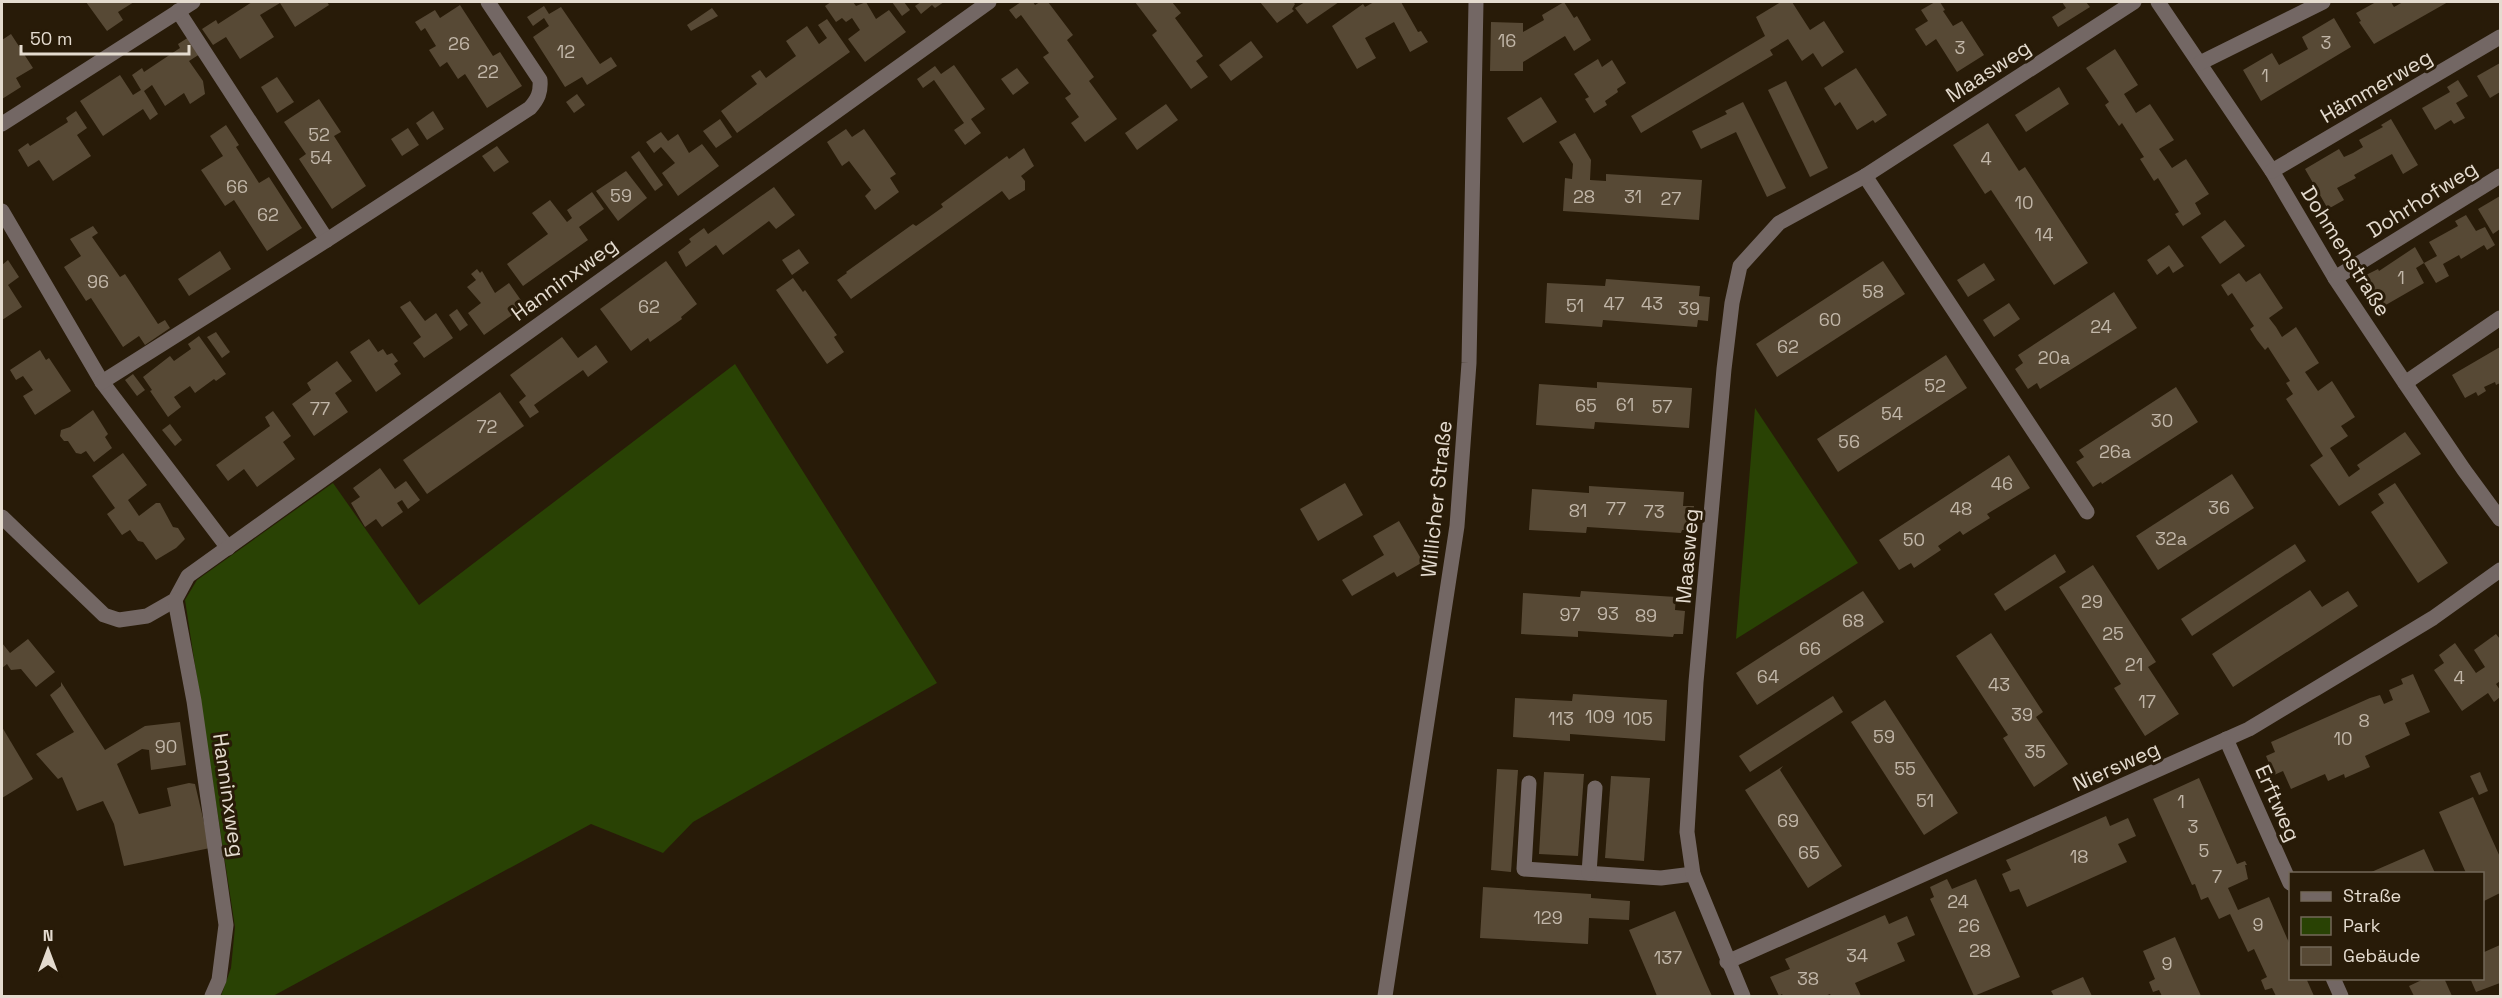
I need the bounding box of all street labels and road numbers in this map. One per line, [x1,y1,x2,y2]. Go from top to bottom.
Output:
street label: Maasweg [1941,34,2035,108]
street label: Hämmerweg [2315,43,2437,129]
street label: Dohrhofweg [2362,154,2482,244]
street label: Dohmenstraße [2295,181,2397,321]
street label: Hanninxweg [506,231,622,327]
street label: Willicher Straße [1414,419,1458,579]
street label: Maasweg [1669,507,1705,605]
street label: Hanninxweg [207,731,251,859]
street label: Niersweg [2068,735,2164,797]
street label: Erftweg [2249,761,2307,845]

